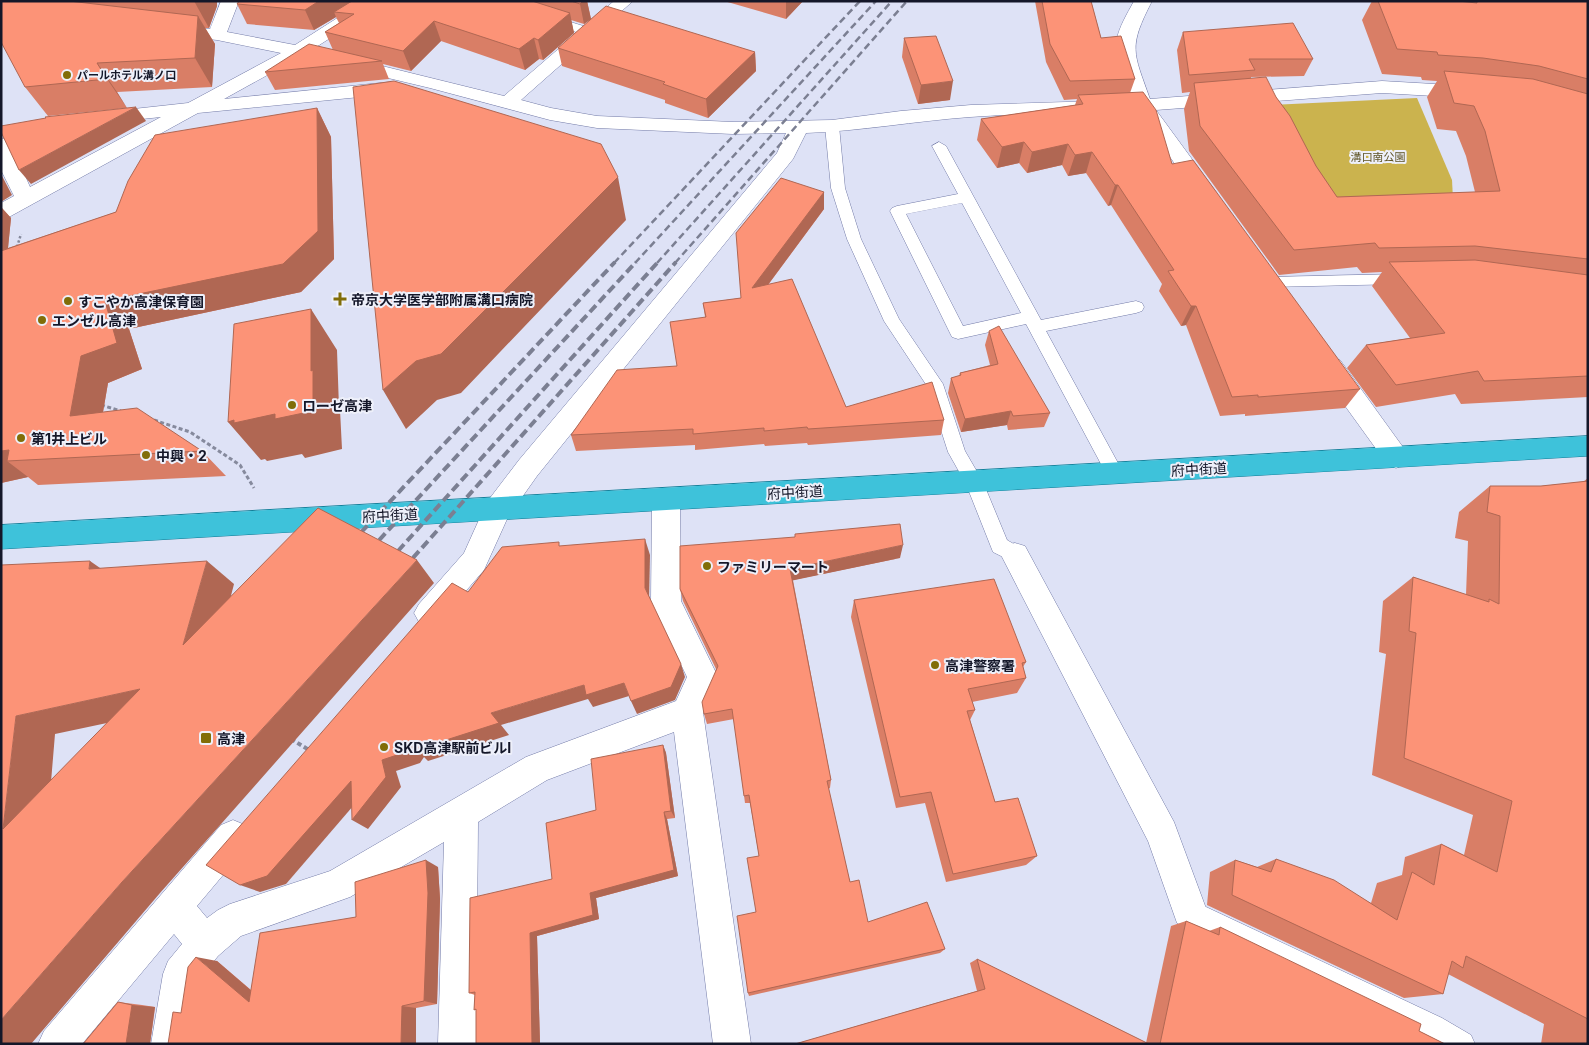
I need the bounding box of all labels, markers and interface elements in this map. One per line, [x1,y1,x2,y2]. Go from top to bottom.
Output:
place label: パールホテル溝ノ口 [77,68,176,82]
marker: パールホテル溝ノ口 [61,69,73,81]
park label: 溝口南公園 [1351,150,1406,164]
place label: 帝京大学医学部附属溝口病院 [351,291,533,308]
marker: 帝京大学医学部附属溝口病院 [333,292,347,306]
place label: すこやか高津保育園 [78,293,204,310]
marker: すこやか高津保育園 [62,295,74,307]
place label: エンゼル高津 [52,312,136,329]
marker: エンゼル高津 [36,314,48,326]
place label: ローゼ高津 [302,397,372,414]
marker: ローゼ高津 [286,399,298,411]
place label: 第1井上ビル [31,430,107,447]
marker: 第1井上ビル [15,432,27,444]
place label: 中興・2 [156,447,207,464]
marker: 中興・2 [140,449,152,461]
street label: 府中街道 [1171,459,1227,479]
street label: 府中街道 [767,482,823,502]
street label: 府中街道 [362,505,418,525]
place label: ファミリーマート [717,558,829,575]
marker: ファミリーマート [701,560,713,572]
place label: 高津警察署 [945,657,1015,674]
marker: 高津警察署 [929,659,941,671]
place label: 高津 [217,730,245,747]
marker: 高津 [199,731,213,745]
place label: SKD高津駅前ビルⅠ [394,739,511,756]
marker: SKD高津駅前ビルⅠ [378,741,390,753]

